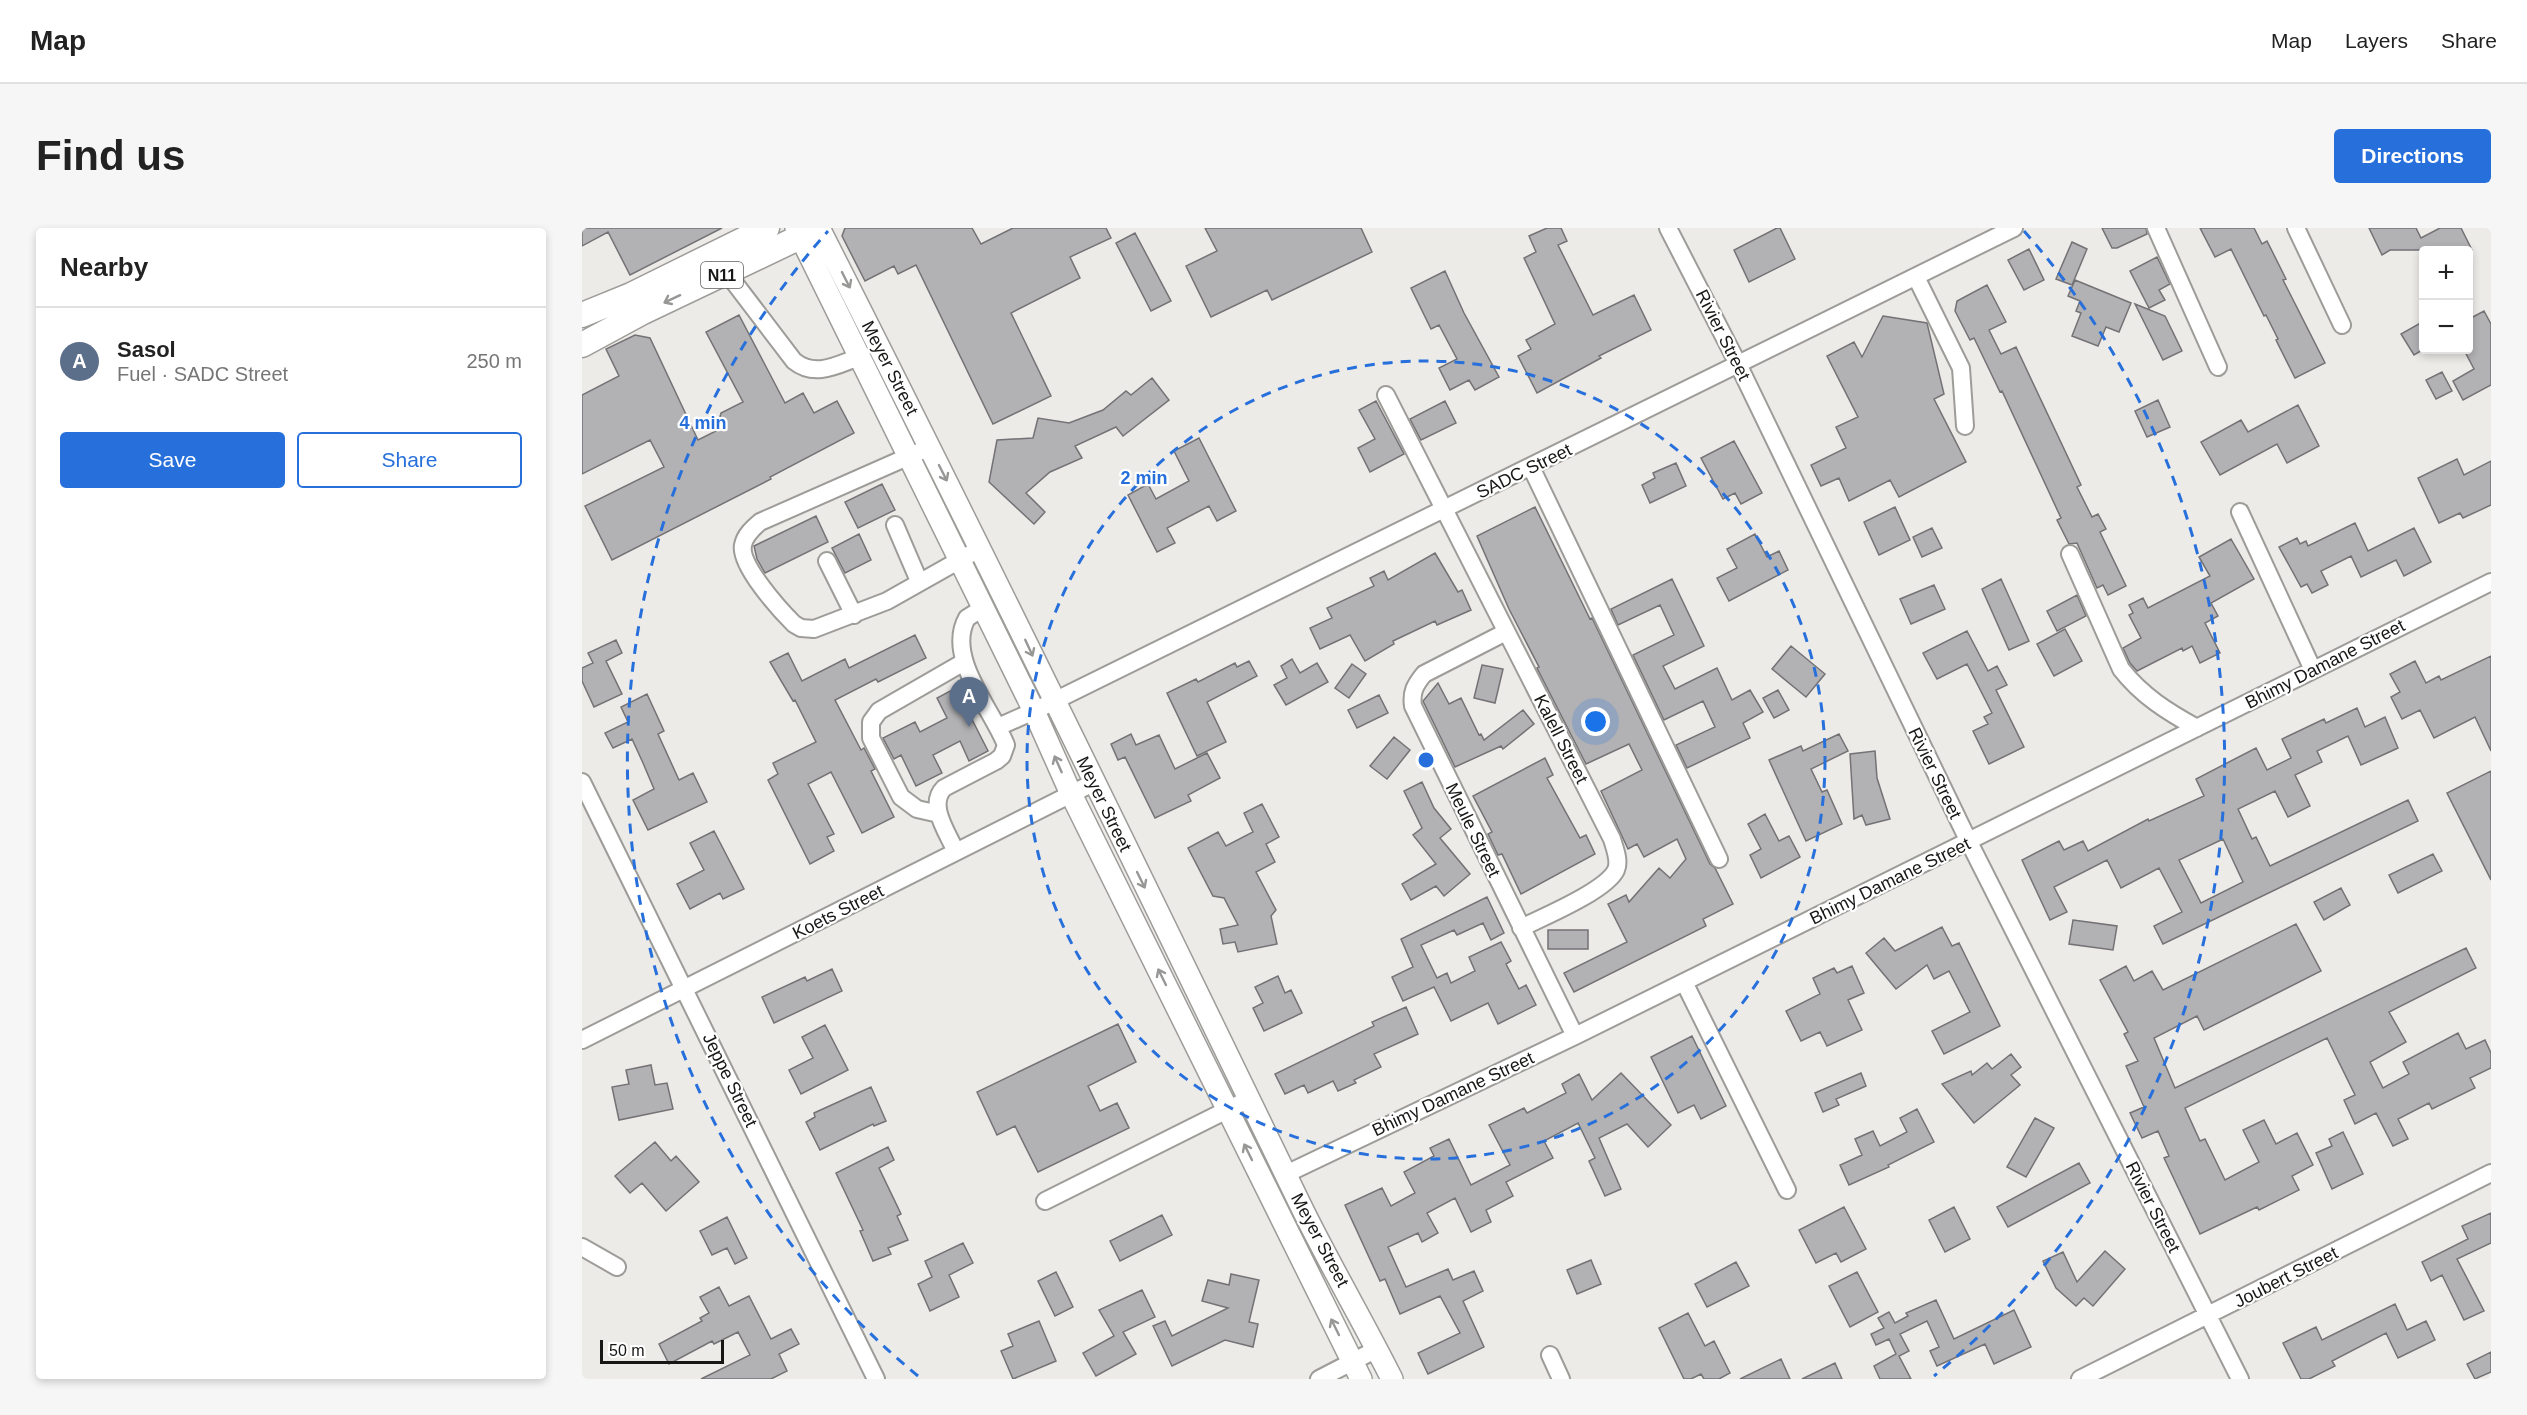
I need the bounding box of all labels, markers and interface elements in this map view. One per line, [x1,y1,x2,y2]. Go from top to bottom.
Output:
text: Map [30,25,86,56]
text: Map [2271,29,2312,52]
text: Layers [2345,29,2408,52]
text: Share [2441,29,2497,52]
button: Directions [2334,129,2491,183]
text: Find us [36,132,185,179]
map controls [2419,246,2473,354]
button: + [2419,246,2473,300]
text: Nearby [60,252,148,282]
road number: N11 [701,262,743,288]
one-way arrow [841,271,852,289]
street label: Rivier Street [1692,286,1754,384]
one-way arrow [663,293,681,305]
button: − [2419,300,2473,354]
street label: Meyer Street [858,318,922,418]
text: Sasol [117,337,176,362]
text: A [72,350,87,372]
text: 250 m [466,350,522,372]
text: Fuel · SADC Street [117,363,288,385]
text: 4 min [679,413,727,433]
button: Save [60,432,285,488]
button: Share [297,432,522,488]
street label: SADC Street [1473,439,1575,503]
one-way arrow [937,464,949,481]
text: 2 min [1120,468,1168,488]
street label: Bhimy Damane Street [2242,615,2408,713]
one-way arrow [1024,639,1036,657]
pin: A [950,678,988,727]
street label: Kalell Street [1530,691,1592,787]
your location [1581,707,1610,736]
street label: Rivier Street [1904,724,1966,822]
centre of rings [1416,750,1436,770]
street label: Meyer Street [1072,753,1136,855]
one-way arrow [1051,756,1063,774]
street label: Meule Street [1442,780,1504,880]
street label: Bhimy Damane Street [1806,833,1974,929]
one-way arrow [1136,871,1148,889]
street label: Koets Street [789,881,887,943]
one-way arrow [1155,969,1167,987]
street label: Jeppe Street [699,1030,761,1130]
street label: Bhimy Damane Street [1369,1048,1537,1140]
one-way arrow [1242,1143,1254,1161]
street label: Rivier Street [2122,1158,2184,1256]
street label: Meyer Street [1287,1190,1353,1290]
street label: Joubert Street [2231,1242,2341,1312]
one-way arrow [1329,1318,1340,1336]
scale bar [600,1337,724,1364]
text: 50 m [609,1342,645,1359]

